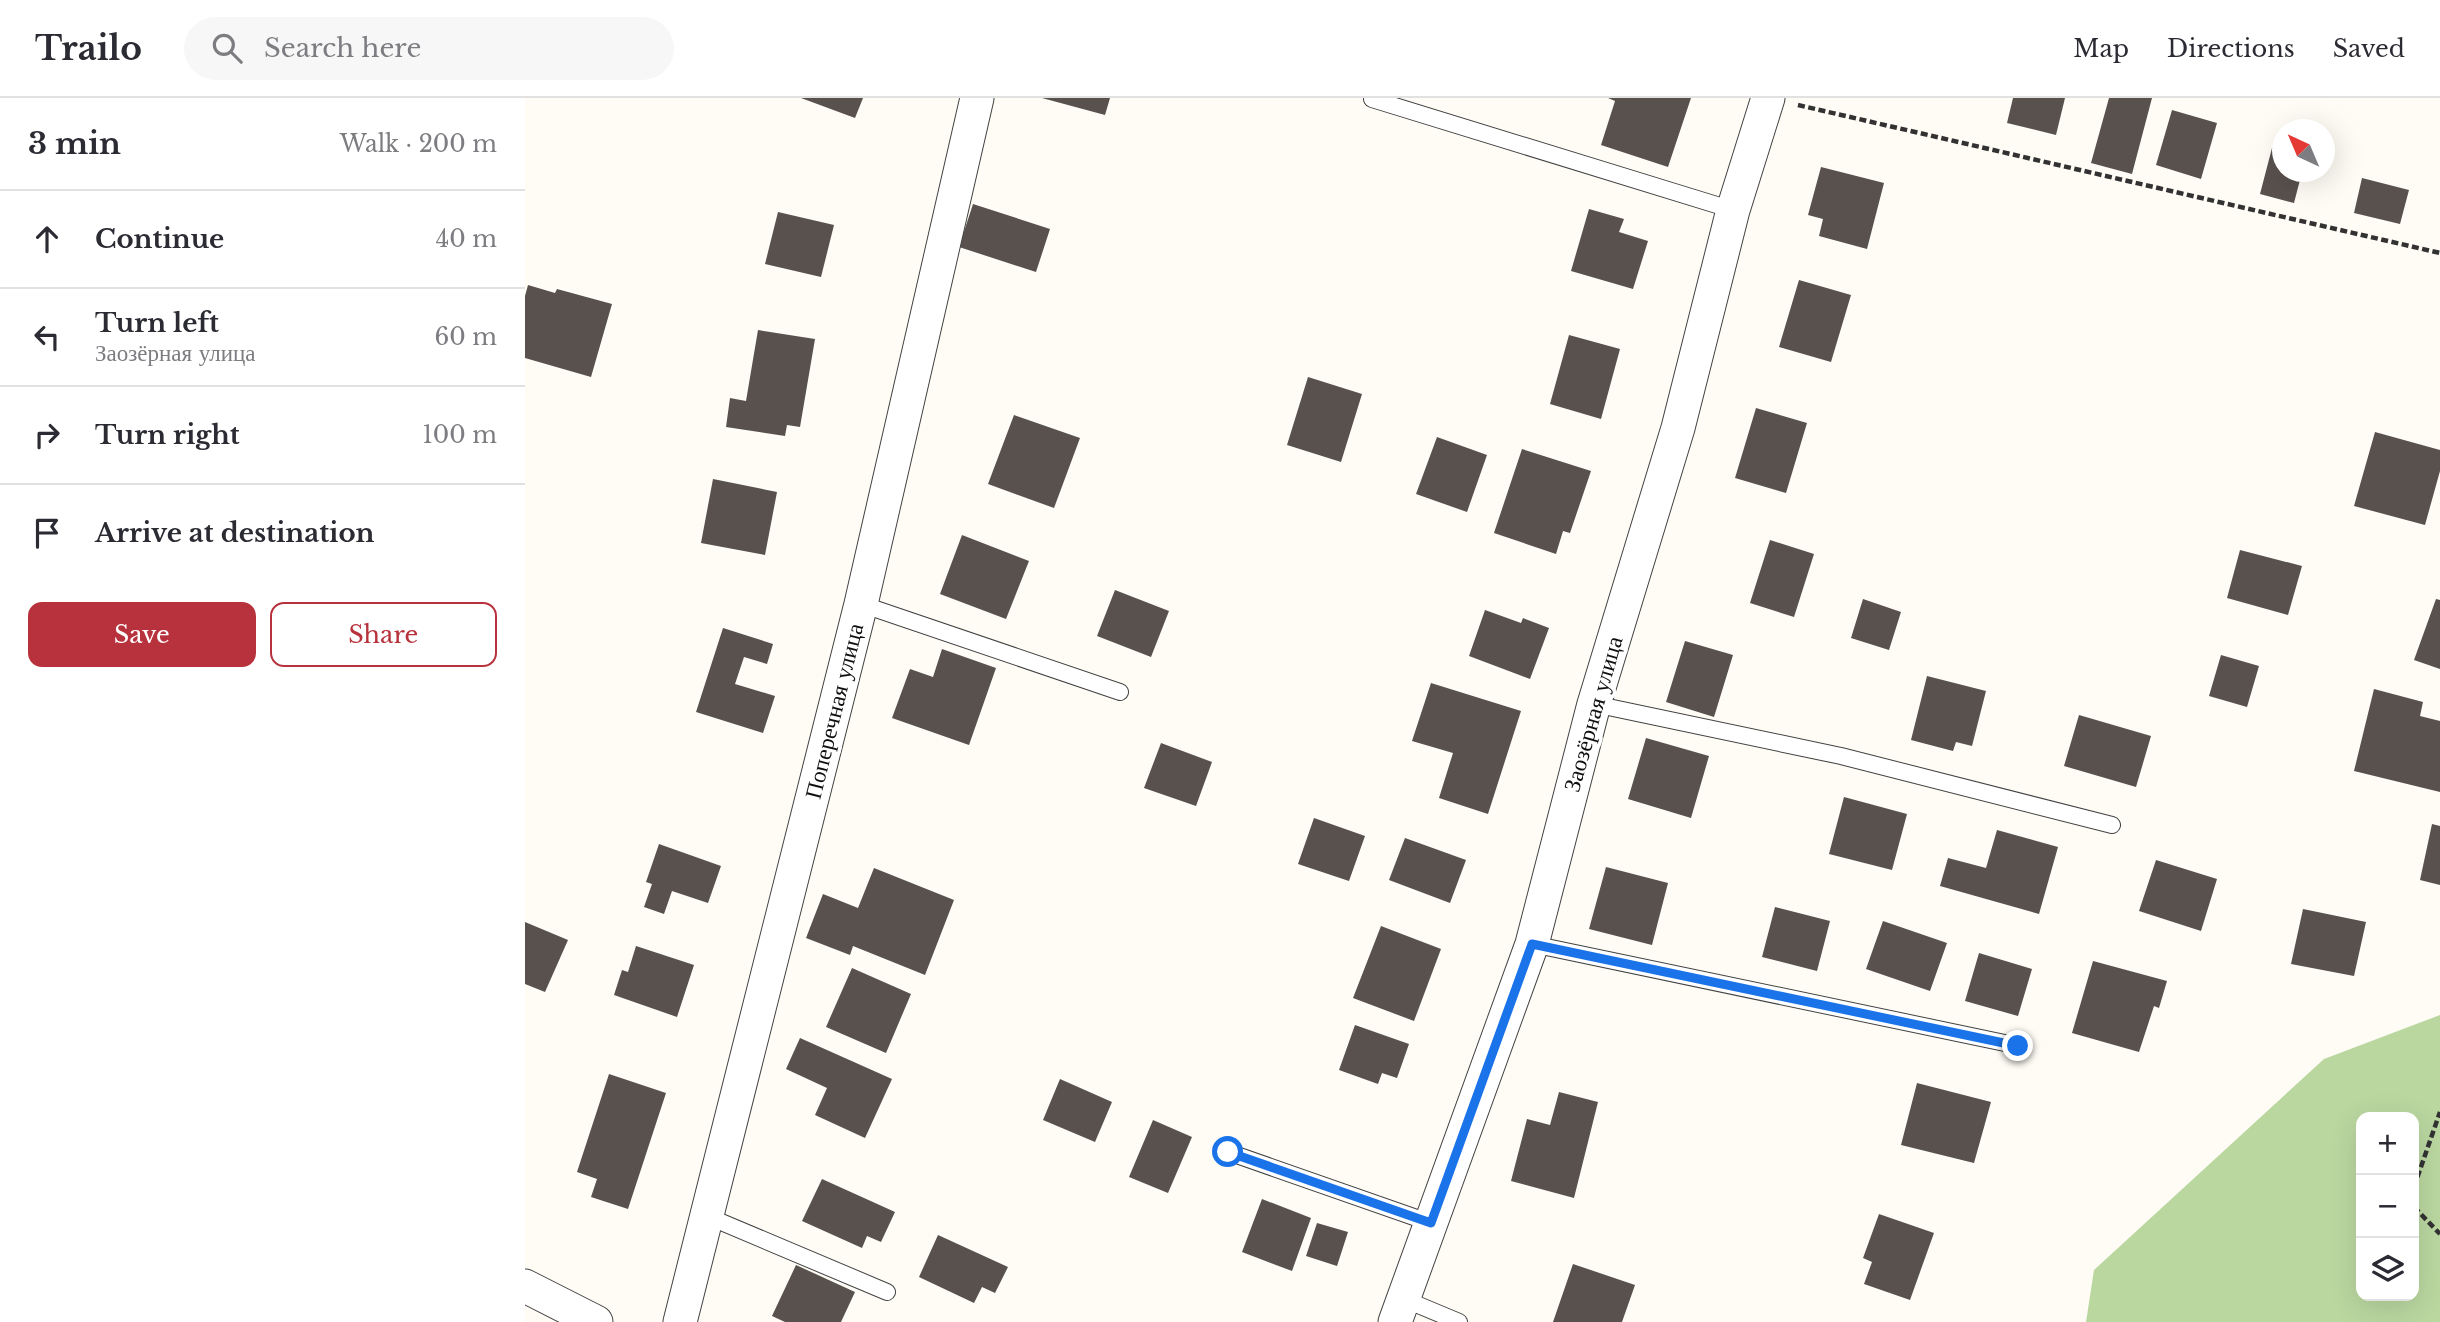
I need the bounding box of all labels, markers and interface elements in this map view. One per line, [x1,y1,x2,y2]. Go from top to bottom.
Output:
search box [184,17,674,80]
text: Trailo [35,28,142,69]
icon: search [208,29,246,67]
text: Search here [264,32,421,64]
text: Map [2073,34,2129,63]
text: Directions [2167,34,2295,63]
text: Saved [2333,34,2405,63]
north arrow [2272,119,2335,182]
text: 3 min [28,125,121,162]
text: Walk · 200 m [340,130,497,158]
icon: ahead [28,220,66,258]
text: Continue [95,223,224,255]
text: 40 m [436,225,497,253]
text: Turn left [95,307,219,339]
icon: left [28,318,66,356]
text: 60 m [435,323,497,351]
text: Заозёрная улица [95,339,256,367]
icon: right [28,416,66,454]
text: Turn right [95,419,240,451]
text: 100 m [423,421,497,449]
icon: arrive [28,514,66,552]
text: Arrive at destination [95,517,375,549]
button: Save [28,602,256,667]
button: Share [270,602,497,667]
street label: Поперечная улица [799,620,869,802]
street label: Заозёрная улица [1557,633,1629,795]
route end [2002,1030,2033,1061]
map controls [2356,1112,2419,1301]
button: + [2356,1112,2419,1175]
route start [1212,1136,1243,1167]
button: − [2356,1175,2419,1238]
button: layers [2356,1238,2419,1301]

